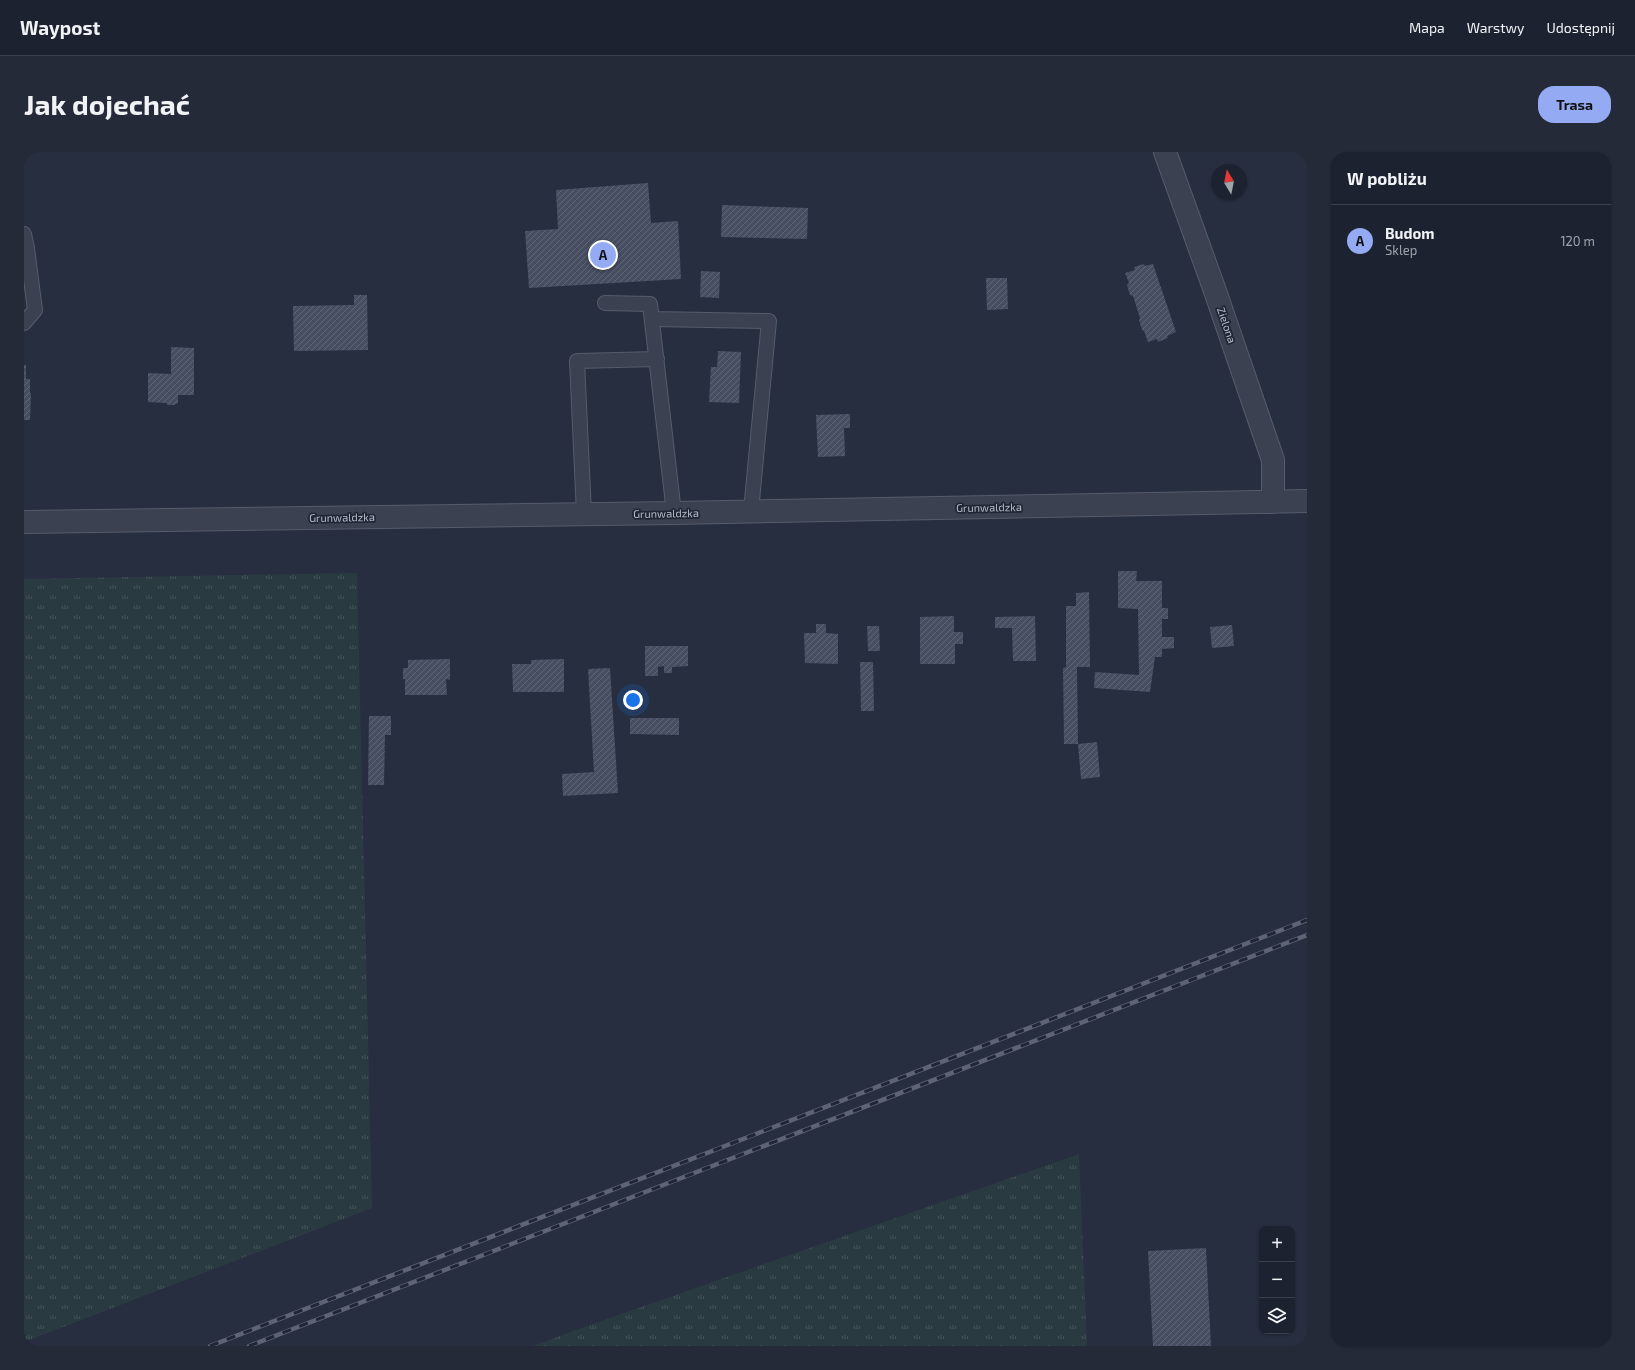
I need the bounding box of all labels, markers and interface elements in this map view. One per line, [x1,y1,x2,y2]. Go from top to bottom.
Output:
text: Waypost [20,16,100,39]
text: Mapa [1409,19,1445,36]
text: Warstwy [1467,19,1525,36]
text: Udostępnij [1547,19,1615,36]
button: Trasa [1538,86,1611,123]
text: Jak dojechać [24,87,190,121]
north arrow [1211,164,1247,200]
text: W pobliżu [1347,168,1427,188]
text: Budom [1385,224,1435,242]
text: A [1356,233,1364,249]
text: 120 m [1560,233,1595,249]
pin: A [590,240,616,270]
text: Sklep [1385,242,1417,258]
street label: Zielona [1215,305,1239,345]
street label: Grunwaldzka [956,500,1022,514]
street label: Grunwaldzka [633,506,699,520]
street label: Grunwaldzka [309,510,375,524]
your location [623,690,643,710]
map controls [1259,1226,1295,1334]
button: + [1259,1226,1295,1262]
button: − [1259,1262,1295,1298]
button: layers [1259,1298,1295,1334]

